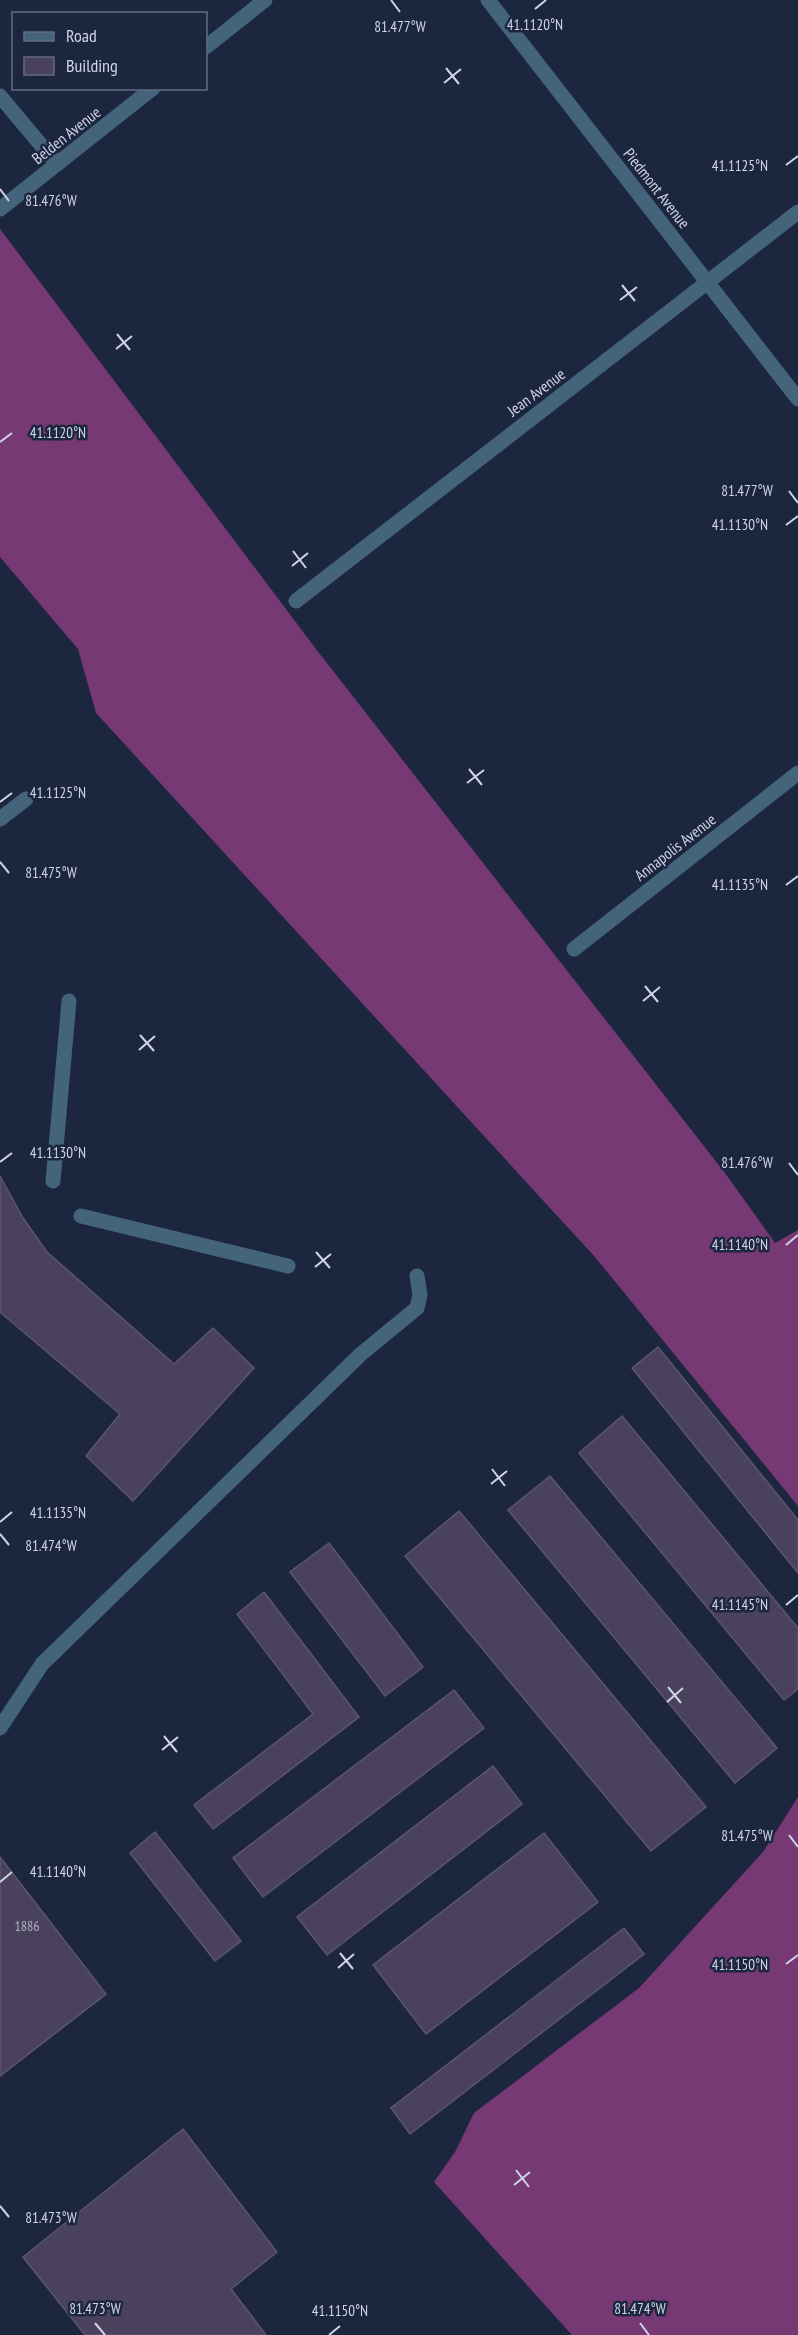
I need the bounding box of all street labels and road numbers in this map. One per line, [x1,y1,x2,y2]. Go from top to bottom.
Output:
street label: Belden Avenue [28,102,104,168]
street label: Piedmont Avenue [619,144,695,232]
street label: Jean Avenue [502,364,569,421]
street label: Annapolis Avenue [630,809,720,885]

